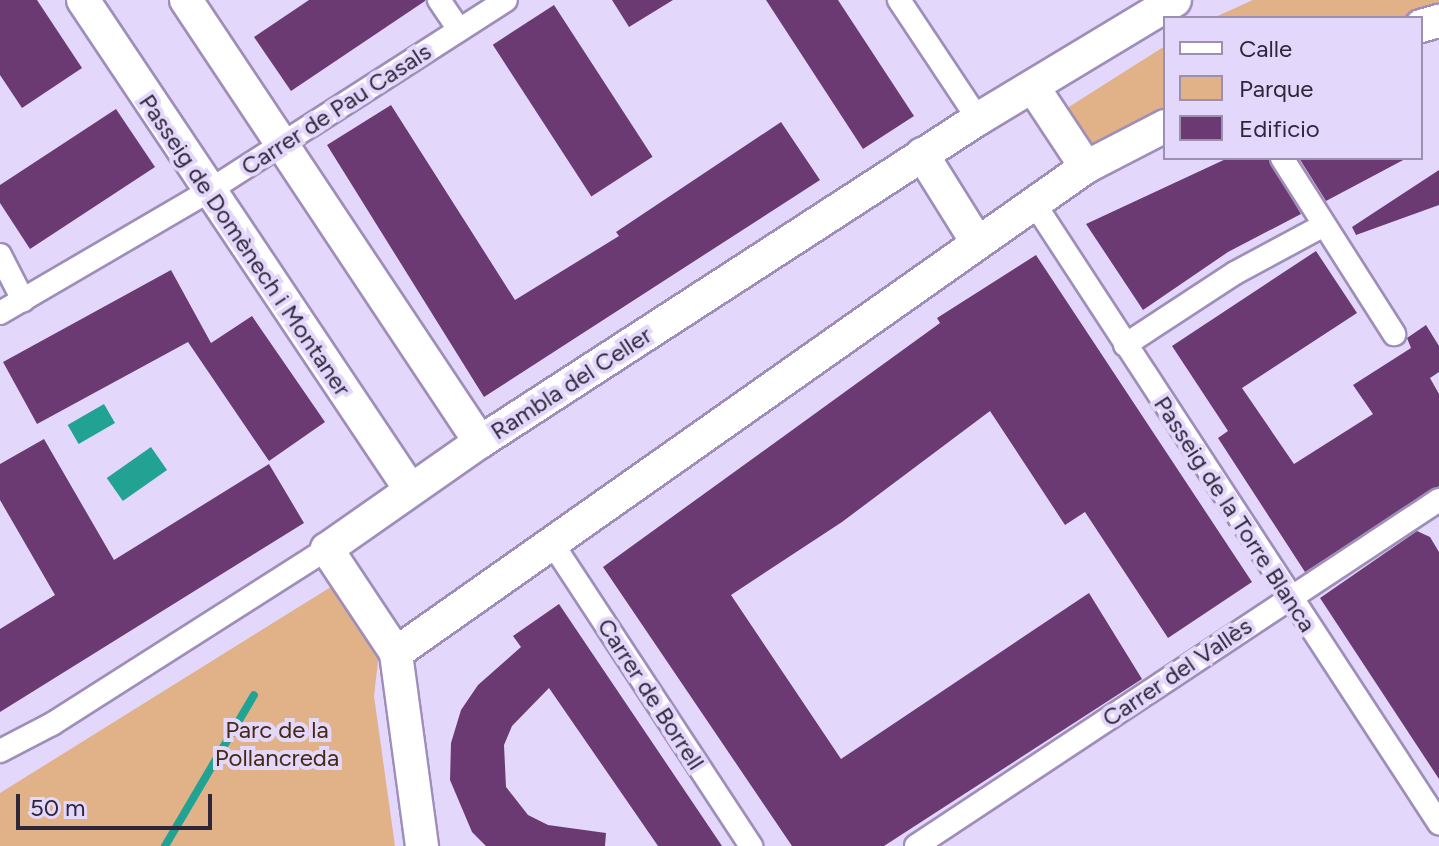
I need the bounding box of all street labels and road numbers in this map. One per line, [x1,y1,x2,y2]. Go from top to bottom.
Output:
street label: Carrer de Pau Casals [236,37,436,181]
street label: Passeig de Domènech i Montaner [133,89,357,401]
street label: Rambla del Celler [485,320,657,446]
street label: Passeig de la Torre Blanca [1148,391,1322,637]
street label: Carrer del Vallès [1097,611,1257,733]
street label: Carrer de Borrell [591,613,711,775]

